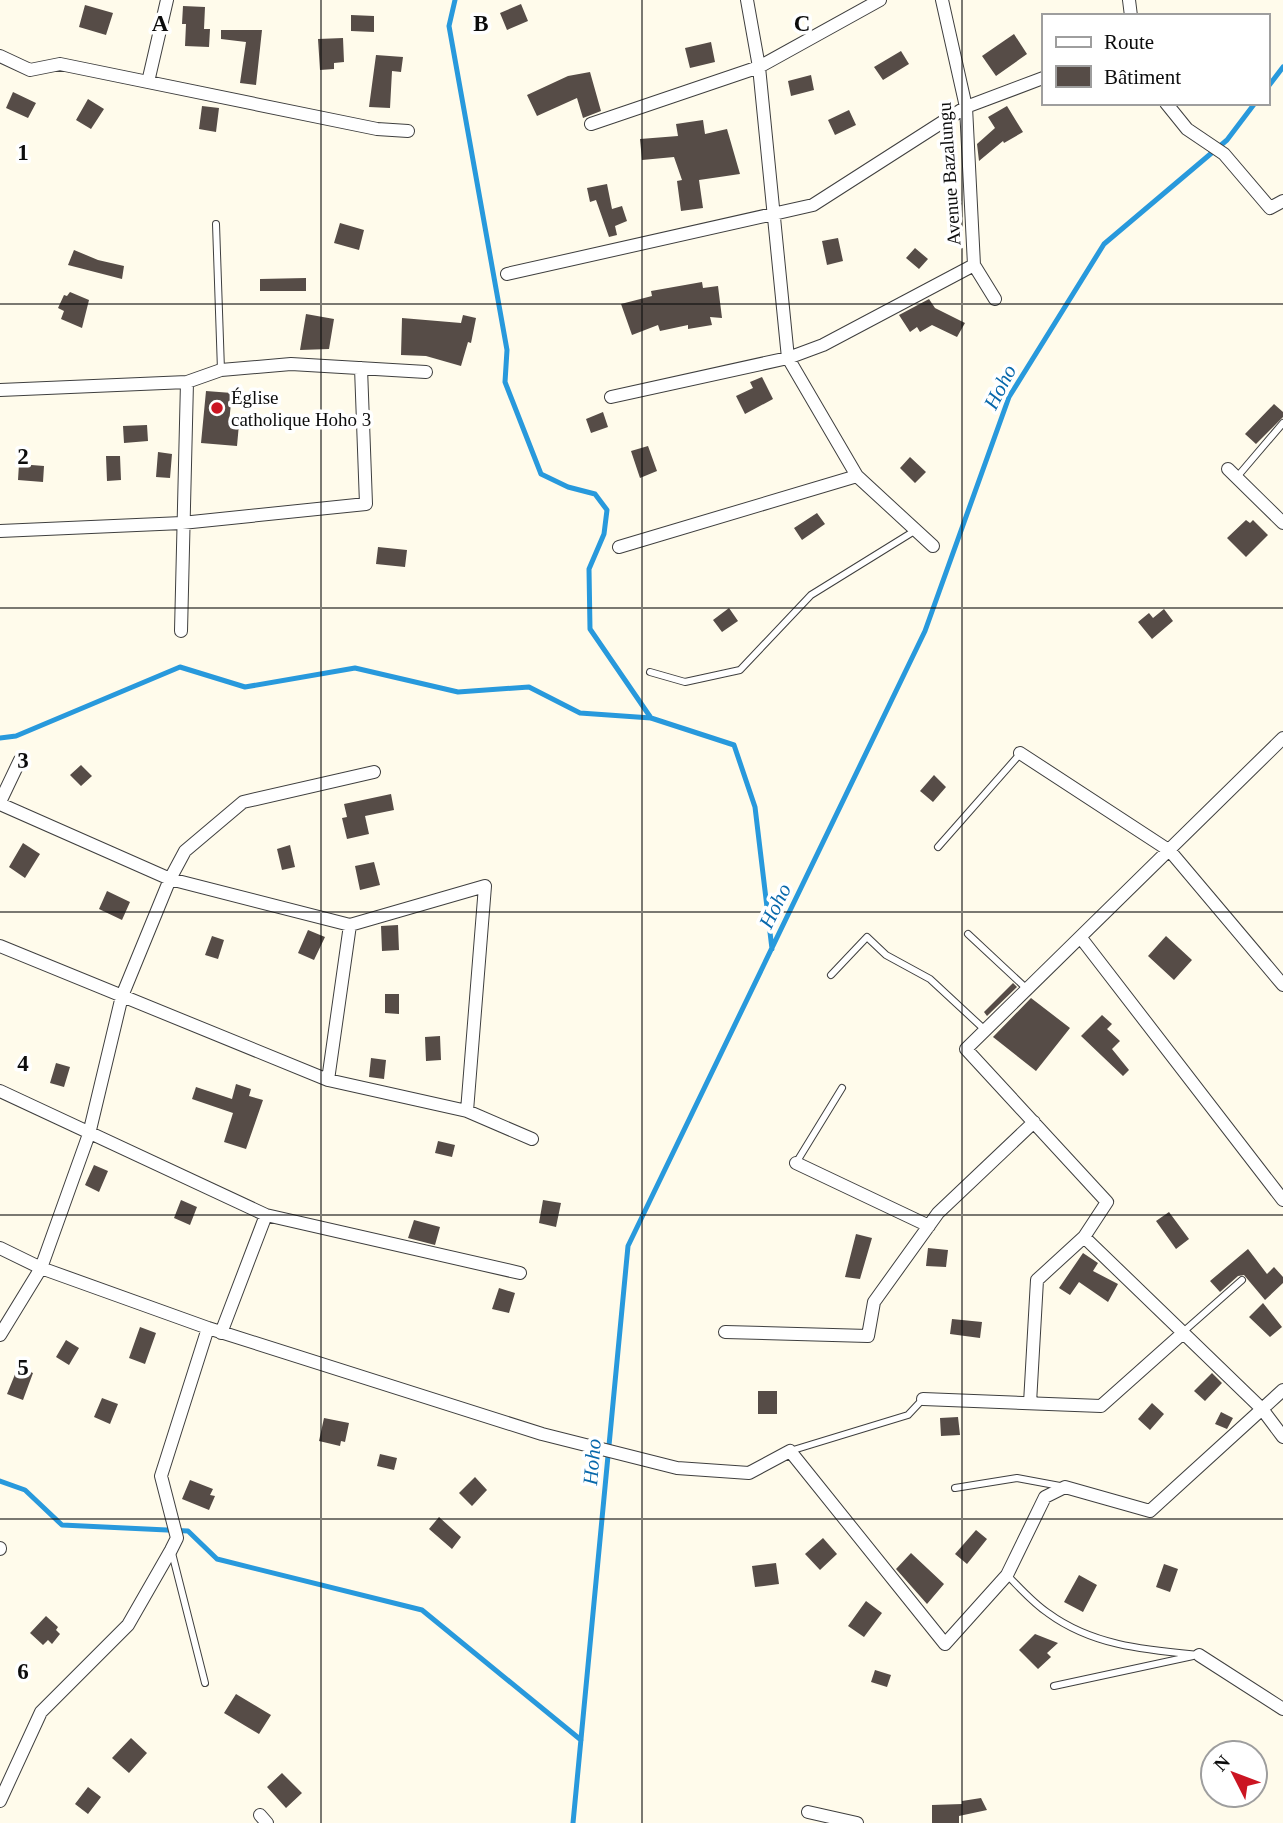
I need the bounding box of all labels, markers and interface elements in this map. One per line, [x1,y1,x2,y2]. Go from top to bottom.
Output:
text: A [152,11,169,36]
text: B [473,11,489,36]
text: C [794,11,810,36]
legend [1042,14,1269,105]
text: Route [1104,30,1154,54]
text: Bâtiment [1104,65,1181,89]
street label: Avenue Bazalungu [933,101,964,246]
text: 1 [17,140,29,165]
water label: Hoho [978,361,1021,414]
place label: Église catholique Hoho 3 [231,387,371,430]
marker: Église catholique Hoho 3 [209,400,225,416]
text: 2 [17,444,29,469]
text: 3 [17,748,29,773]
water label: Hoho [754,880,796,933]
text: 4 [17,1051,29,1076]
text: 5 [17,1355,29,1380]
water label: Hoho [578,1438,606,1487]
text: 6 [17,1659,29,1684]
north arrow [1199,1739,1269,1809]
text: N [1209,1751,1234,1775]

